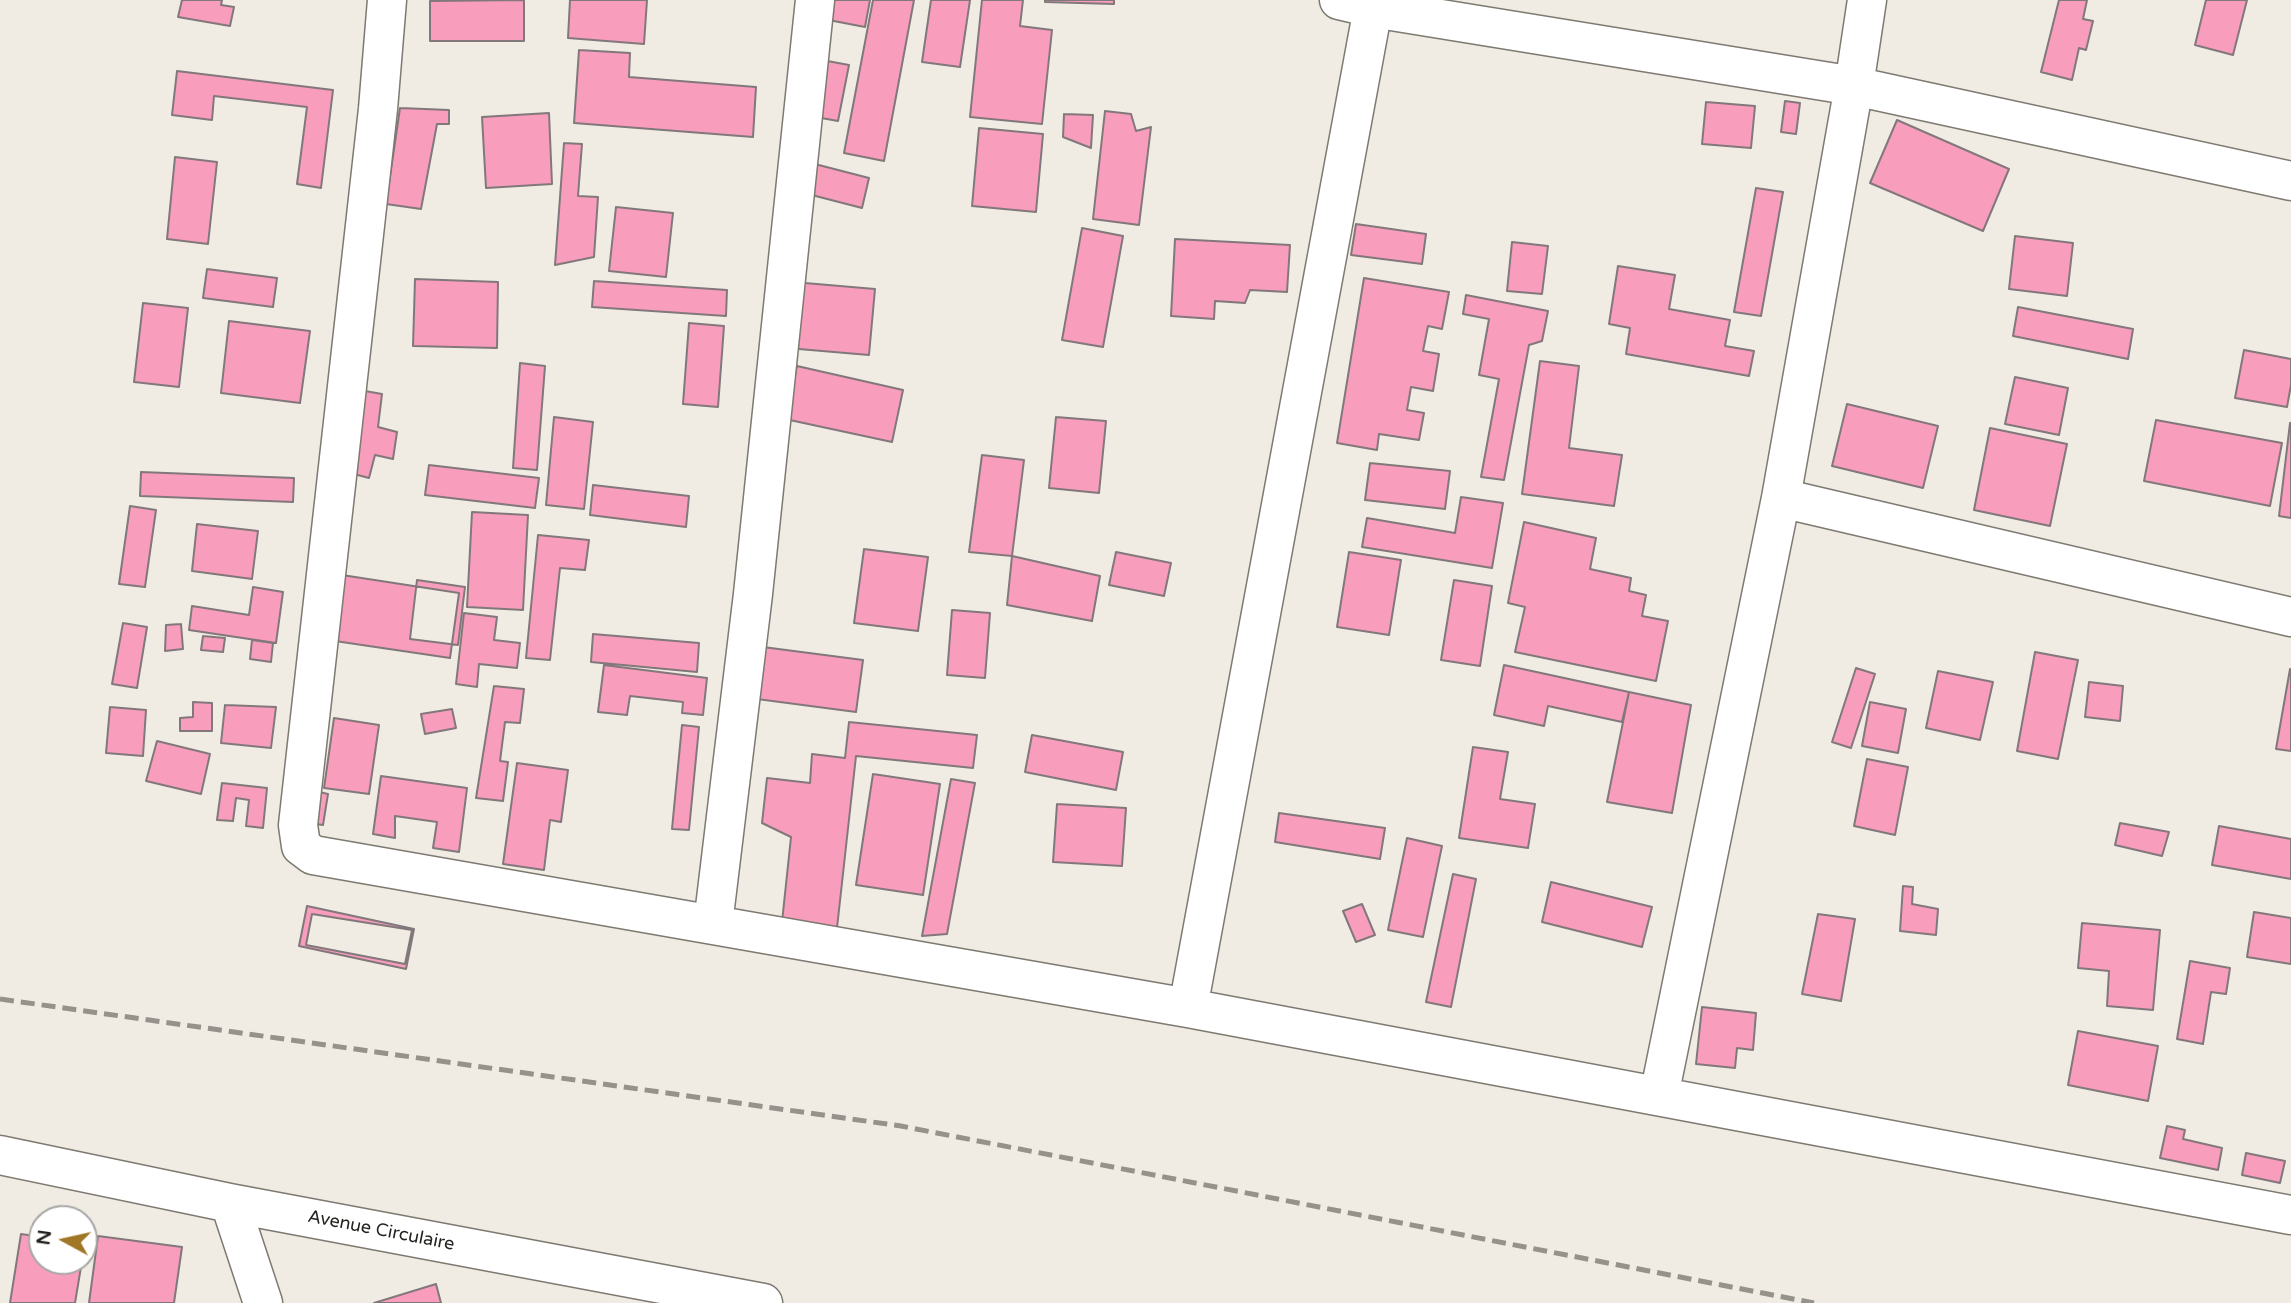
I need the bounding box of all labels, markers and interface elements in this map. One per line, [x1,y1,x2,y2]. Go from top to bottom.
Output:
north arrow [28,1205,98,1275]
street label: Avenue Circulaire [306,1206,456,1256]
text: N [32,1228,56,1246]

